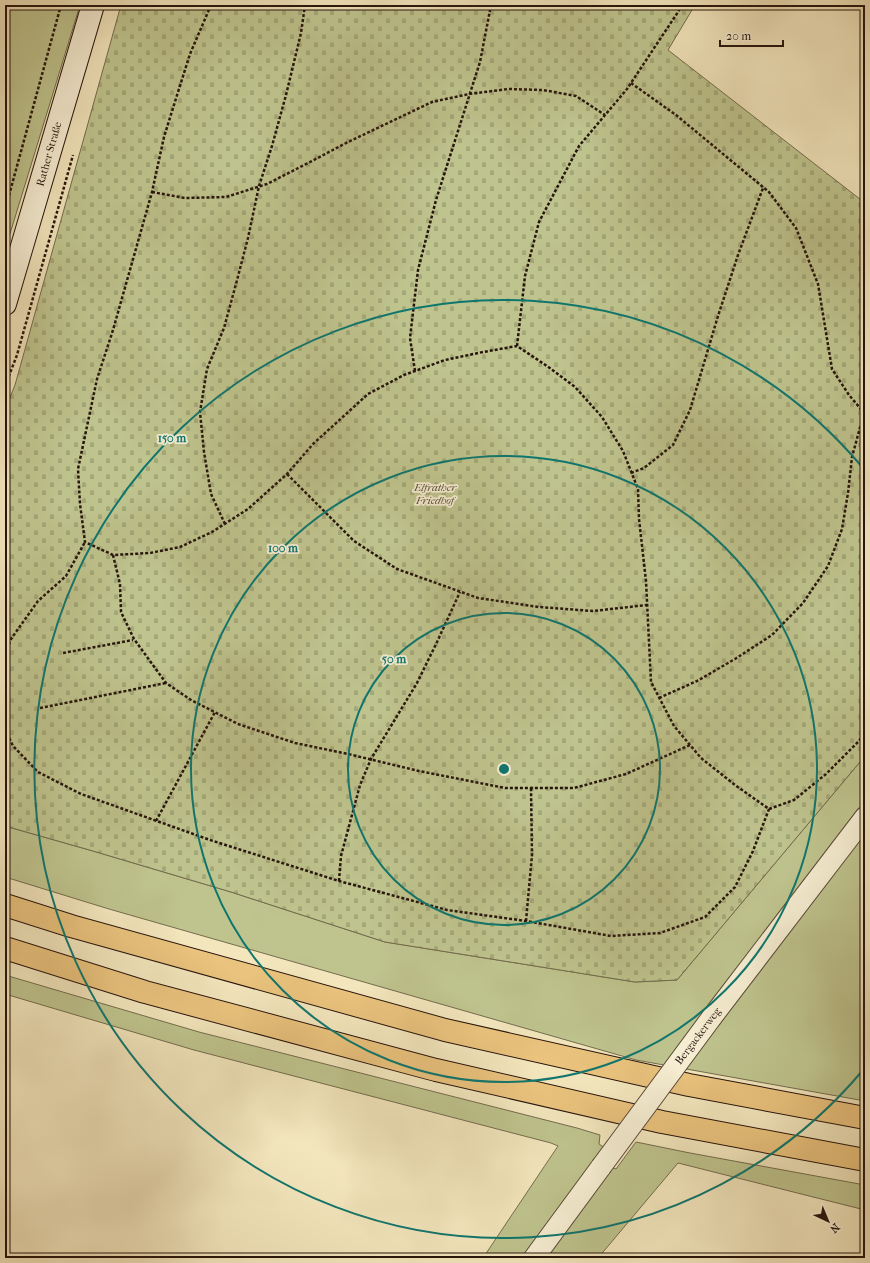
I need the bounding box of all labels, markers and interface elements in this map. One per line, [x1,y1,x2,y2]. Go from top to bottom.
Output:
scale bar [720,22,783,48]
text: 20 m [726,29,751,43]
street label: Rather Straße [34,120,65,188]
text: 150 m [158,431,187,445]
park label: Elfrather Friedhof [413,481,457,507]
text: 100 m [268,541,299,555]
text: 50 m [382,652,407,666]
centre of rings [497,762,511,776]
street label: Bergackerweg [672,1005,724,1067]
north arrow [808,1201,848,1241]
text: N [827,1220,842,1236]

